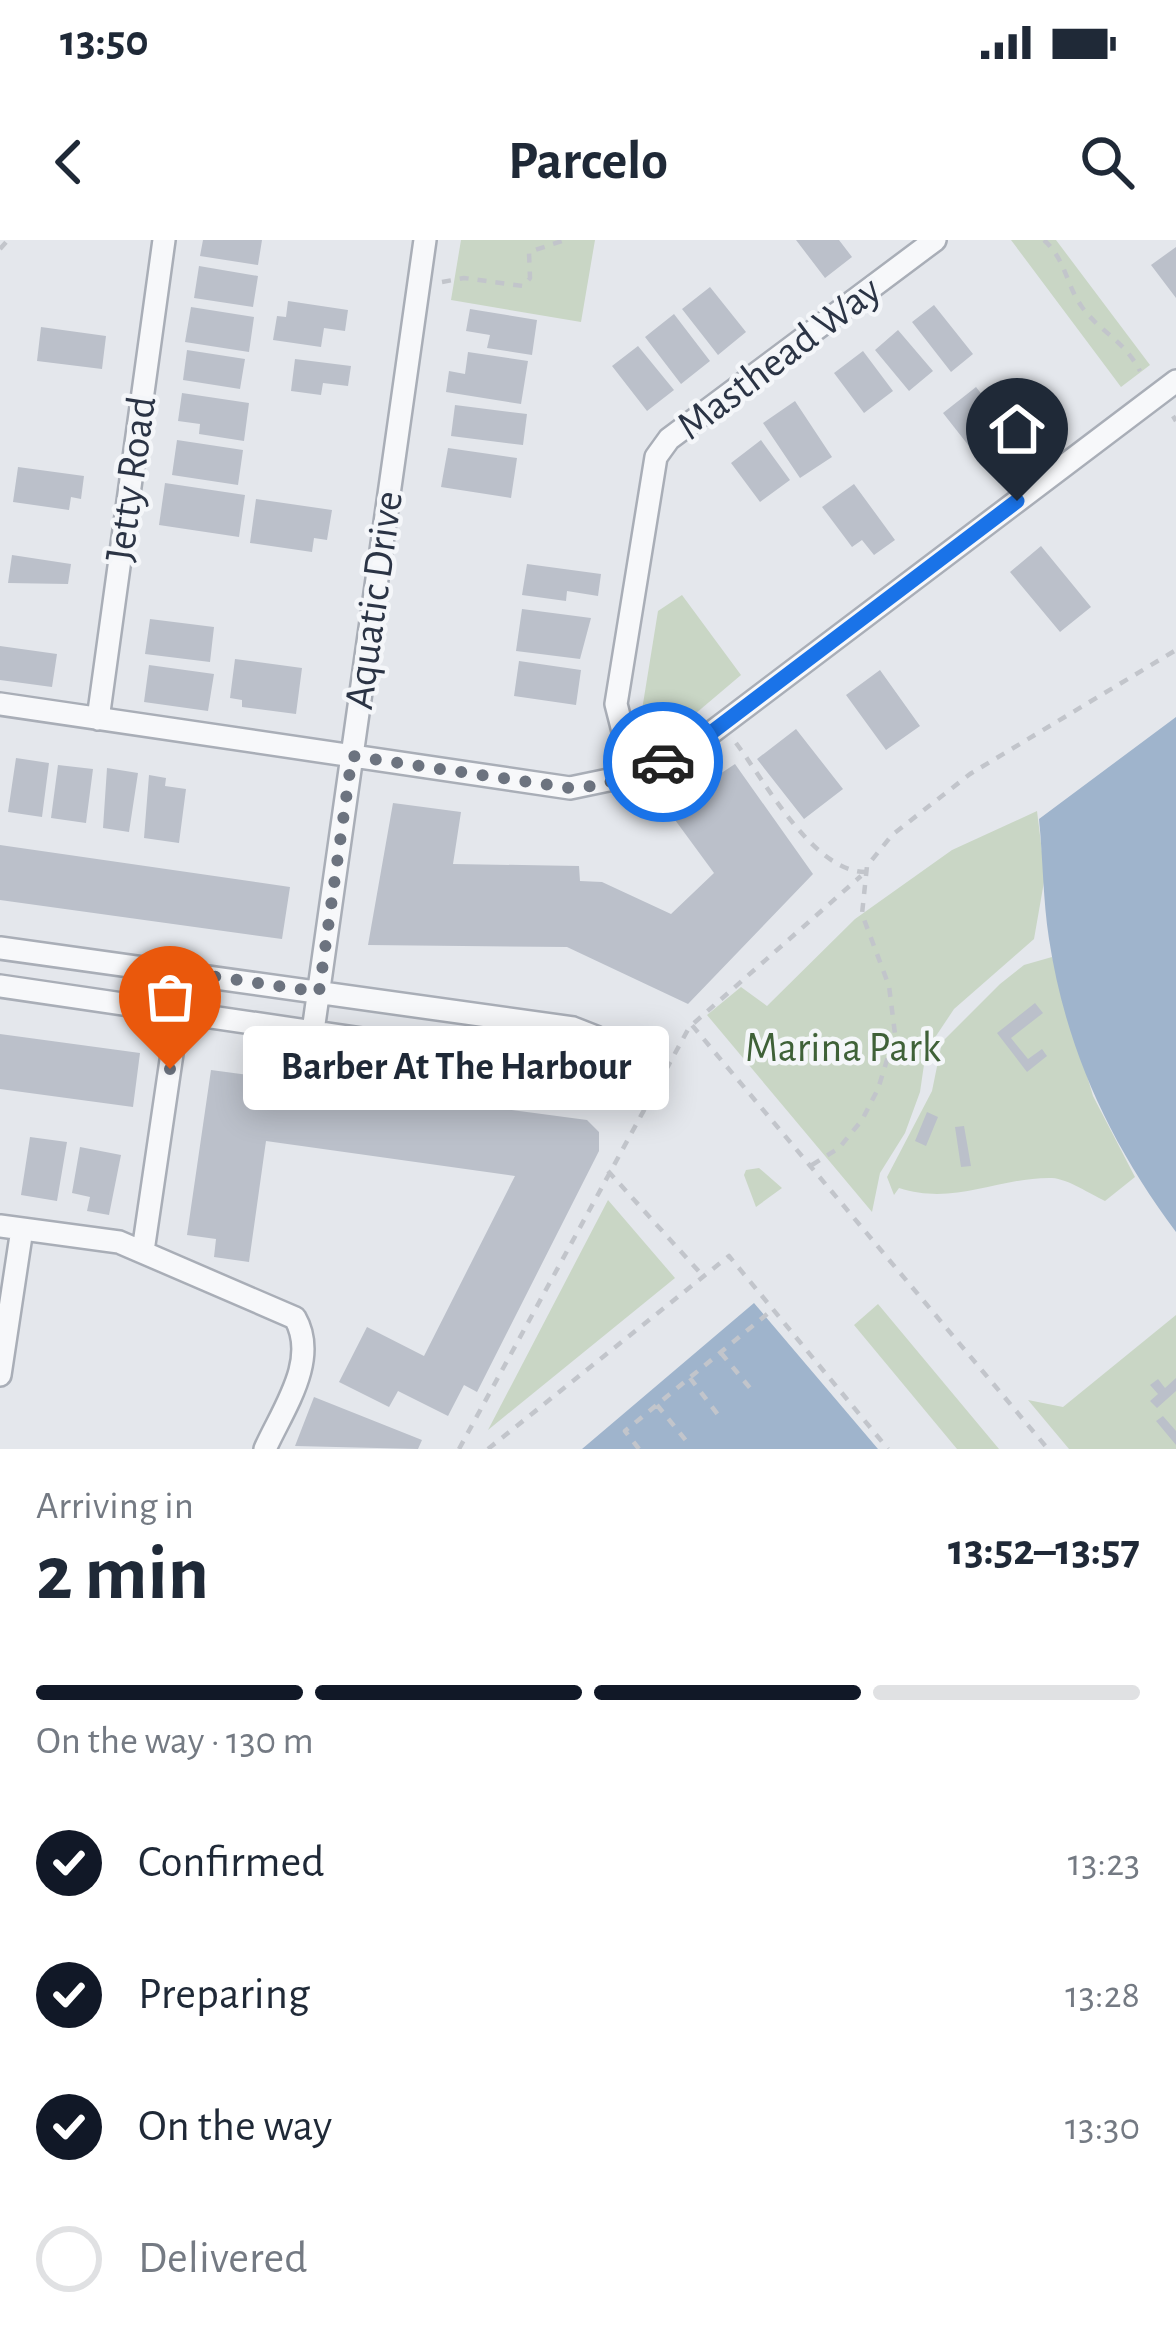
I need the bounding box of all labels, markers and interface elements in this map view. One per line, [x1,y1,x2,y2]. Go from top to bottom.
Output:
text: 13:50 [60,19,149,64]
icon: back [36,129,102,195]
icon: search [1074,129,1140,195]
text: Parcelo [508,135,668,189]
street label: Masthead Way [670,268,888,448]
pin [966,378,1068,501]
street label: Jetty Road [99,394,163,564]
icon: home [984,396,1050,462]
street label: Aquatic Drive [338,488,410,712]
courier [603,702,723,822]
icon: car [630,729,696,795]
pin [119,946,221,1069]
icon: bag [137,964,203,1030]
callout: Barber At The Harbour [242,1027,668,1111]
park label: Marina Park [745,1027,941,1069]
text: Barber At The Harbour [281,1048,631,1087]
text: Arriving in [36,1487,194,1526]
text: 13:52–13:57 [948,1528,1140,1573]
text: 2 min [36,1536,209,1614]
text: On the way · 130 m [36,1722,314,1761]
icon: check [36,1830,102,1896]
text: Confirmed [138,1840,324,1885]
text: 13:23 [1068,1844,1140,1883]
icon: check [36,1962,102,2028]
text: Preparing [138,1972,310,2017]
text: 13:28 [1065,1976,1140,2015]
icon: check [36,2094,102,2160]
text: On the way [138,2104,332,2149]
text: 13:30 [1065,2108,1140,2147]
text: Delivered [138,2236,307,2281]

